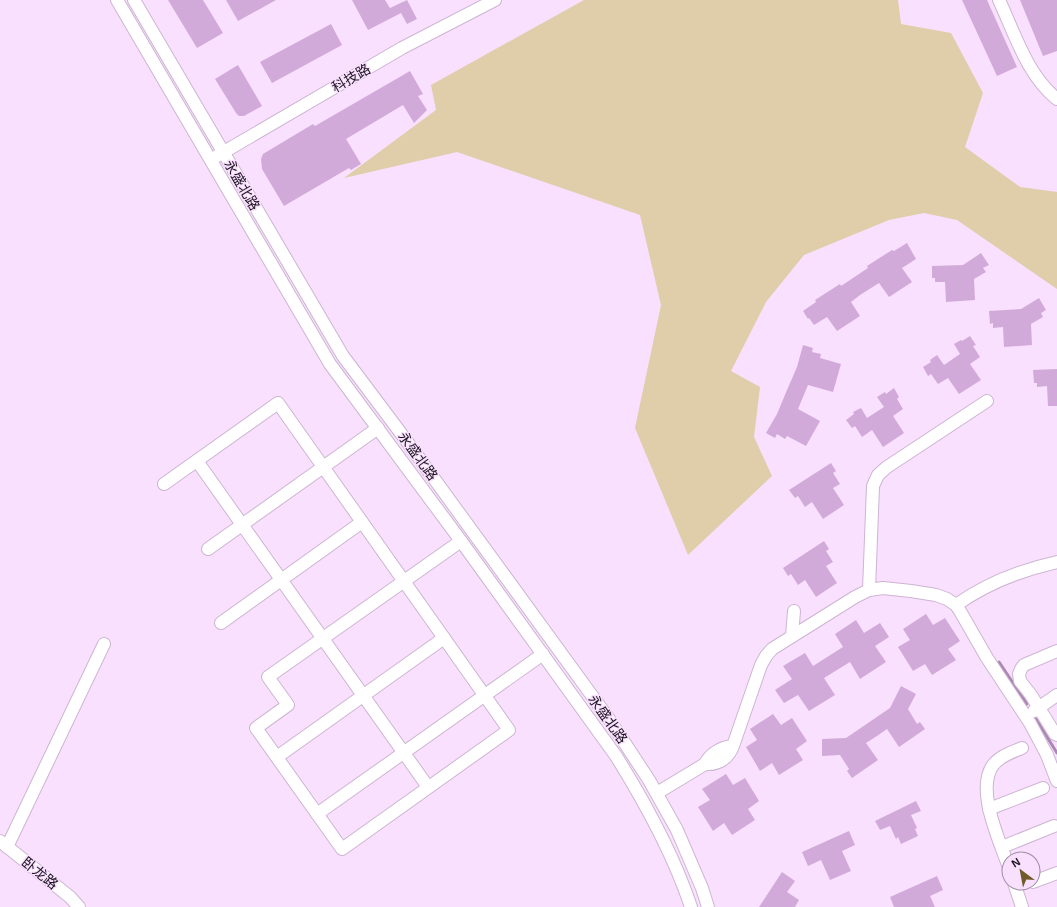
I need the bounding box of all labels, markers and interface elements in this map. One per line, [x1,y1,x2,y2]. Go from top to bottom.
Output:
street label: 科技路 [329,61,373,95]
street label: 永盛北路 [221,157,263,213]
street label: 永盛北路 [395,429,441,483]
street label: 永盛北路 [585,691,631,747]
north arrow [1001,851,1041,891]
street label: 卧龙路 [19,854,61,892]
text: N [1009,855,1022,870]

